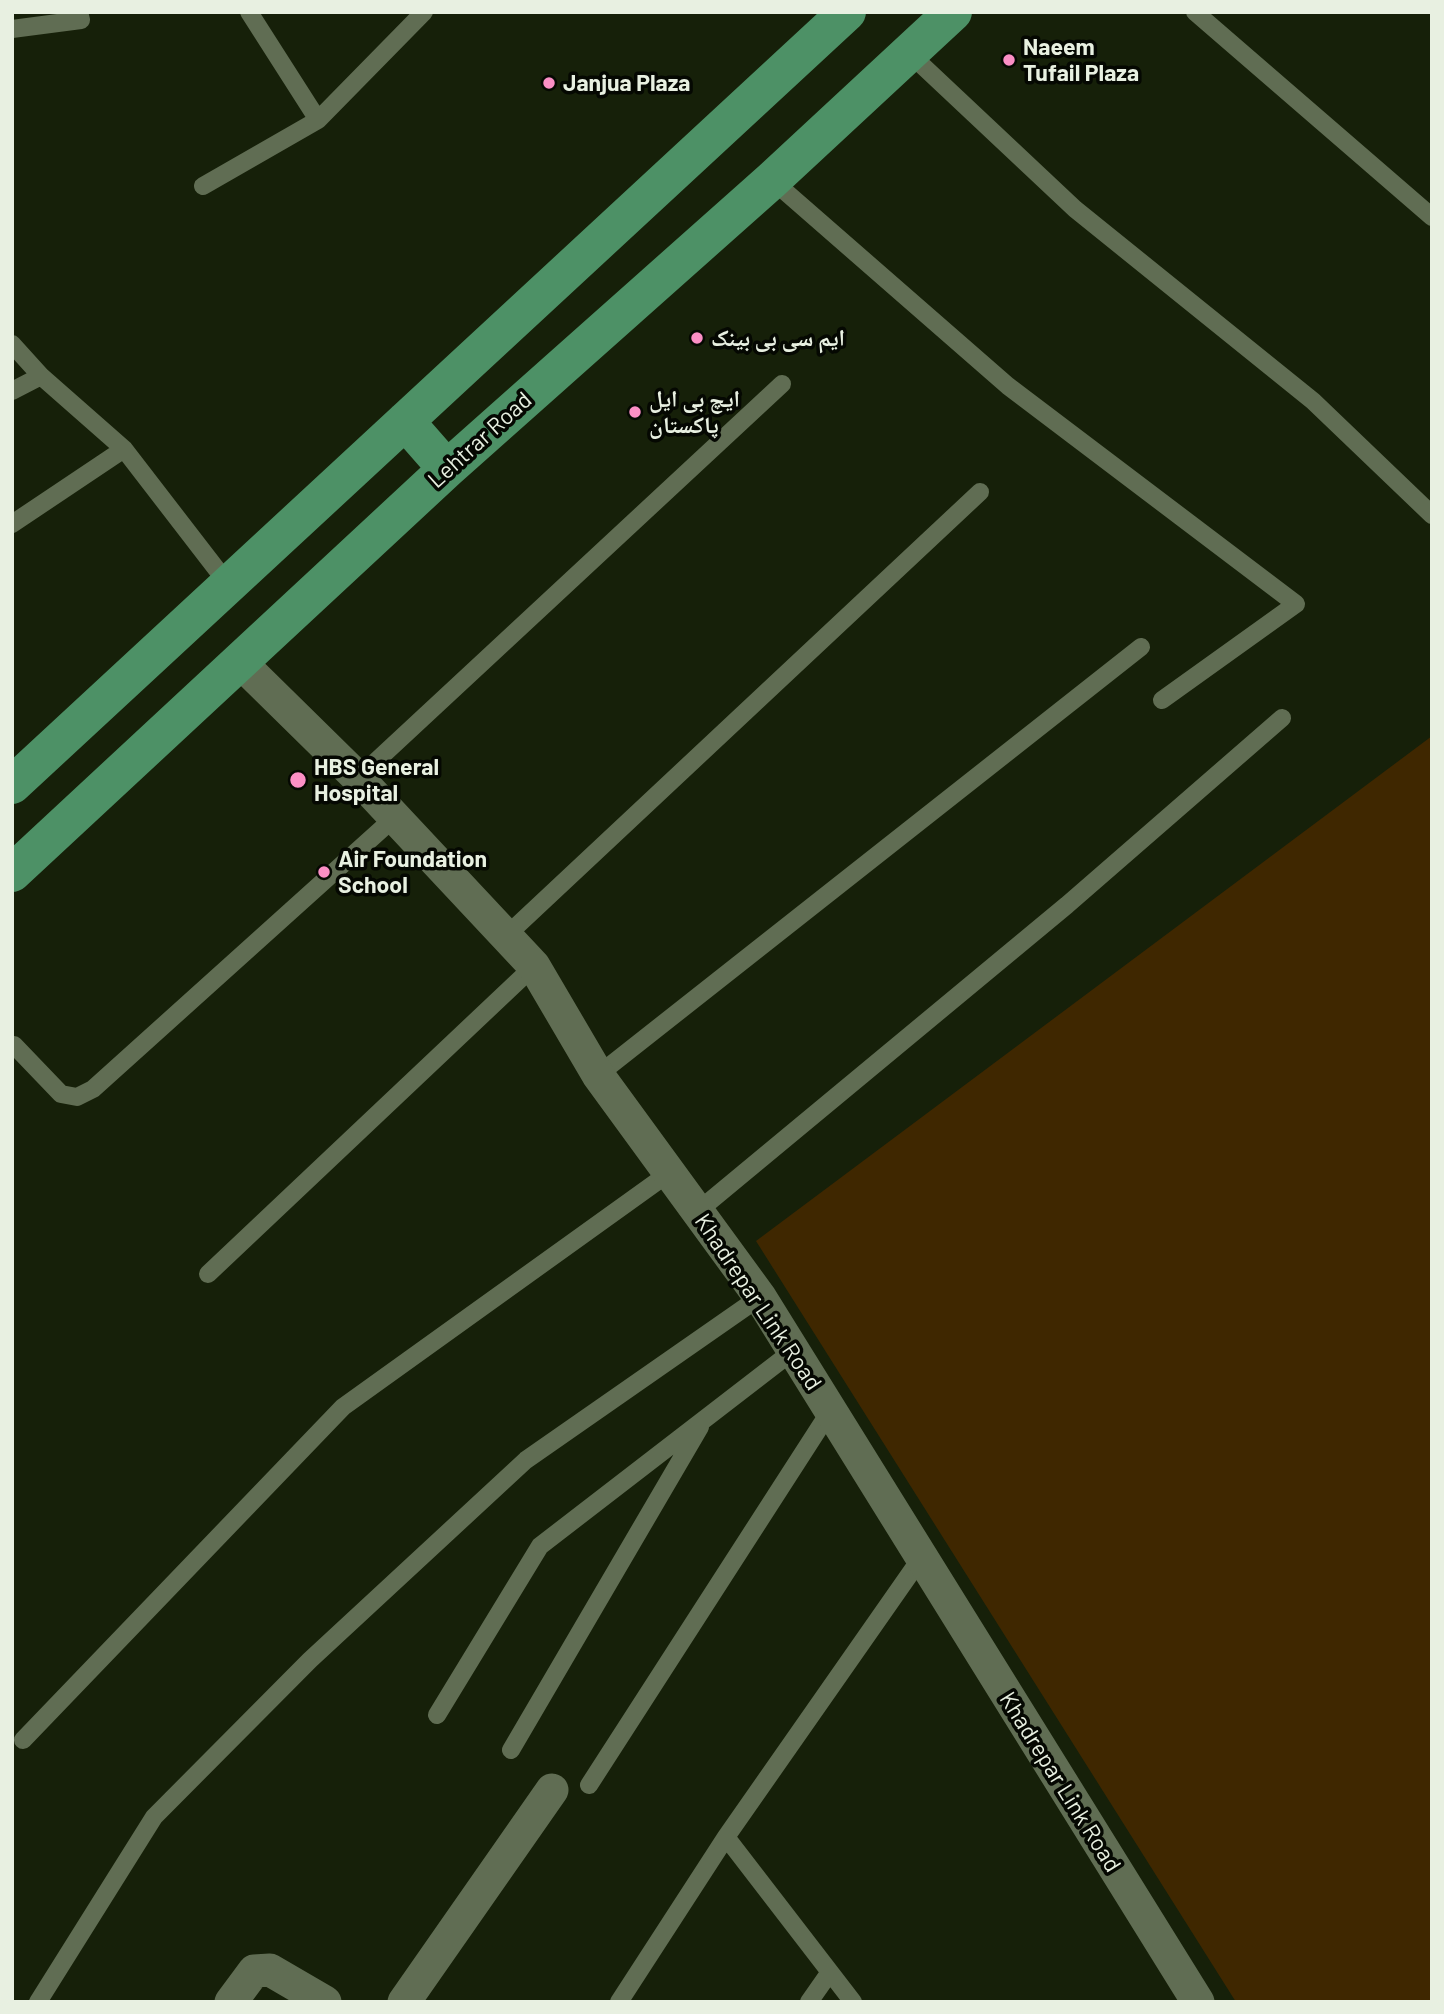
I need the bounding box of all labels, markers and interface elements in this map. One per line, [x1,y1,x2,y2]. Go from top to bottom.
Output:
place label: Naeem Tufail Plaza [1023,33,1139,87]
marker: Naeem Tufail Plaza [1001,52,1017,68]
place label: Janjua Plaza [563,69,690,97]
marker: Janjua Plaza [541,75,557,91]
place label: ایم سی بی بینک [711,324,845,352]
marker: ایم سی بی بینک [689,330,705,346]
place label: ایچ بی ایل پاکستان [649,385,740,439]
street label: Lehtrar Road [422,386,538,494]
marker: ایچ بی ایل پاکستان [627,404,643,420]
place label: HBS General Hospital [314,753,439,807]
marker: HBS General Hospital [288,770,308,790]
place label: Air Foundation School [338,845,487,899]
marker: Air Foundation School [316,864,332,880]
street label: Khadrepar Link Road [689,1208,827,1396]
street label: Khadrepar Link Road [993,1687,1127,1877]

